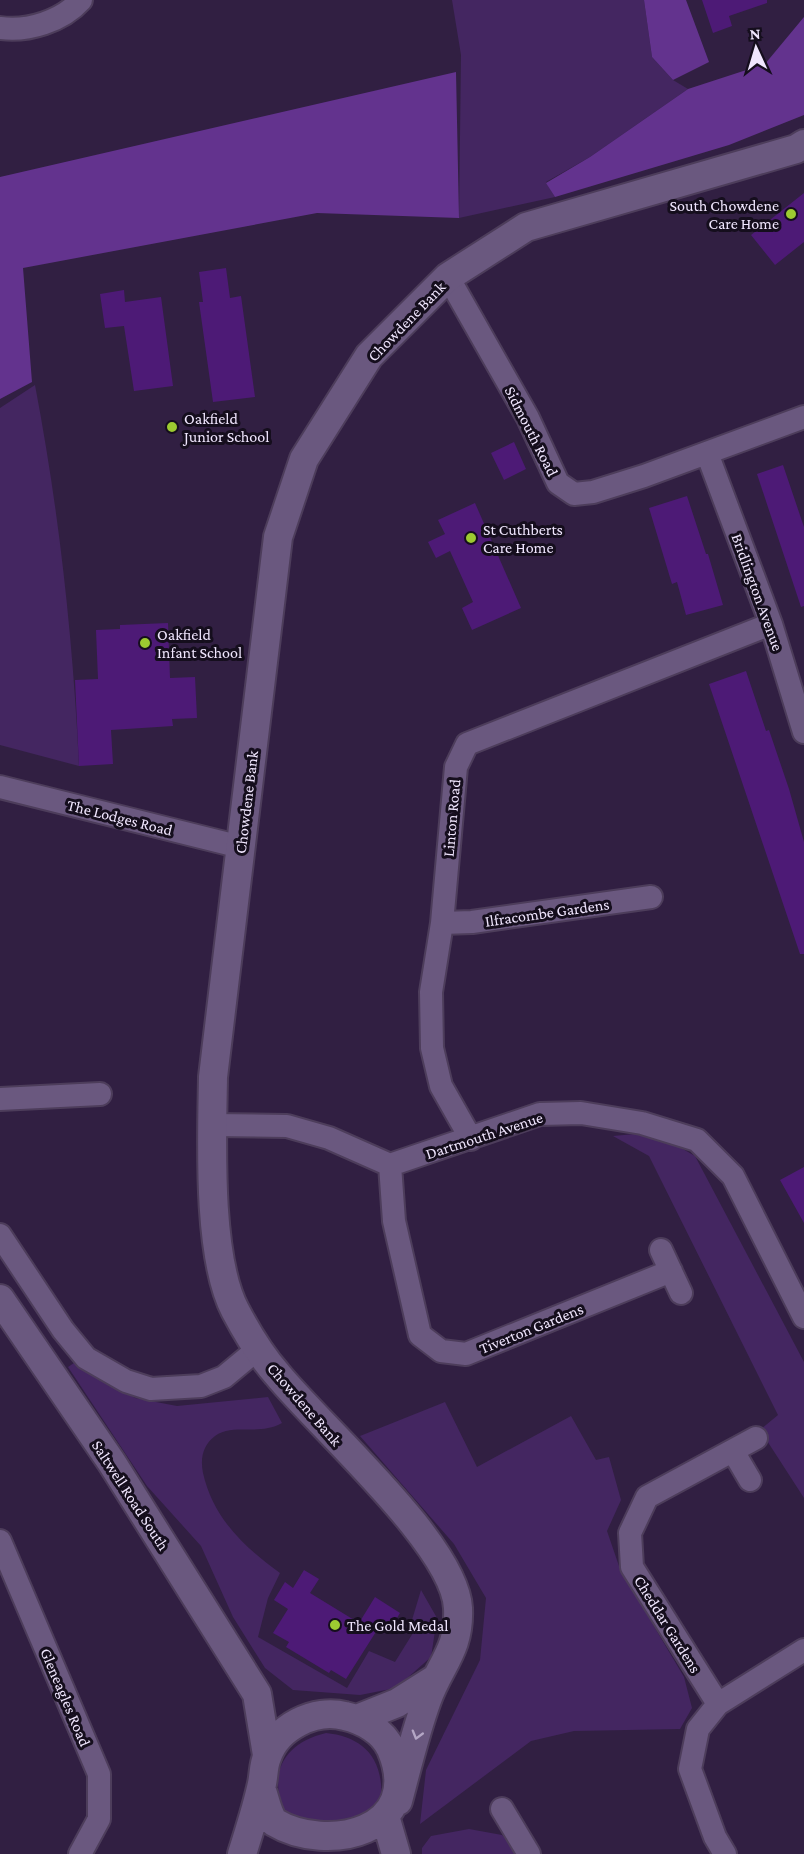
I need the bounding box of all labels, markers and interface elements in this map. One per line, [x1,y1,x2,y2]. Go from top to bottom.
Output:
north arrow [726,18,786,78]
text: N [749,25,761,42]
place label: South Chowdene Care Home [670,197,779,232]
marker: South Chowdene Care Home [784,207,798,221]
street label: Chowdene Bank [364,278,449,365]
street label: Sidmouth Road [502,383,562,480]
place label: Oakfield Junior School [182,410,269,446]
marker: Oakfield Junior School [165,420,179,434]
place label: St Cuthberts Care Home [483,521,563,556]
marker: St Cuthberts Care Home [464,531,478,545]
street label: Bridlington Avenue [727,531,787,653]
place label: Oakfield Infant School [157,626,242,661]
marker: Oakfield Infant School [138,636,152,650]
street label: Chowdene Bank [232,749,261,855]
street label: Linton Road [440,778,463,858]
street label: The Lodges Road [65,796,175,840]
street label: Ilfracombe Gardens [484,895,610,930]
street label: Dartmouth Avenue [423,1108,545,1162]
street label: Tiverton Gardens [477,1300,586,1357]
street label: Chowdene Bank [264,1359,345,1449]
street label: Saltwell Road South [89,1437,173,1554]
street label: Cheddar Gardens [631,1573,704,1676]
place label: The Gold Medal [347,1617,448,1634]
marker: The Gold Medal [328,1618,342,1632]
street label: Gleneagles Road [36,1646,94,1750]
one-way arrow [412,1729,424,1740]

